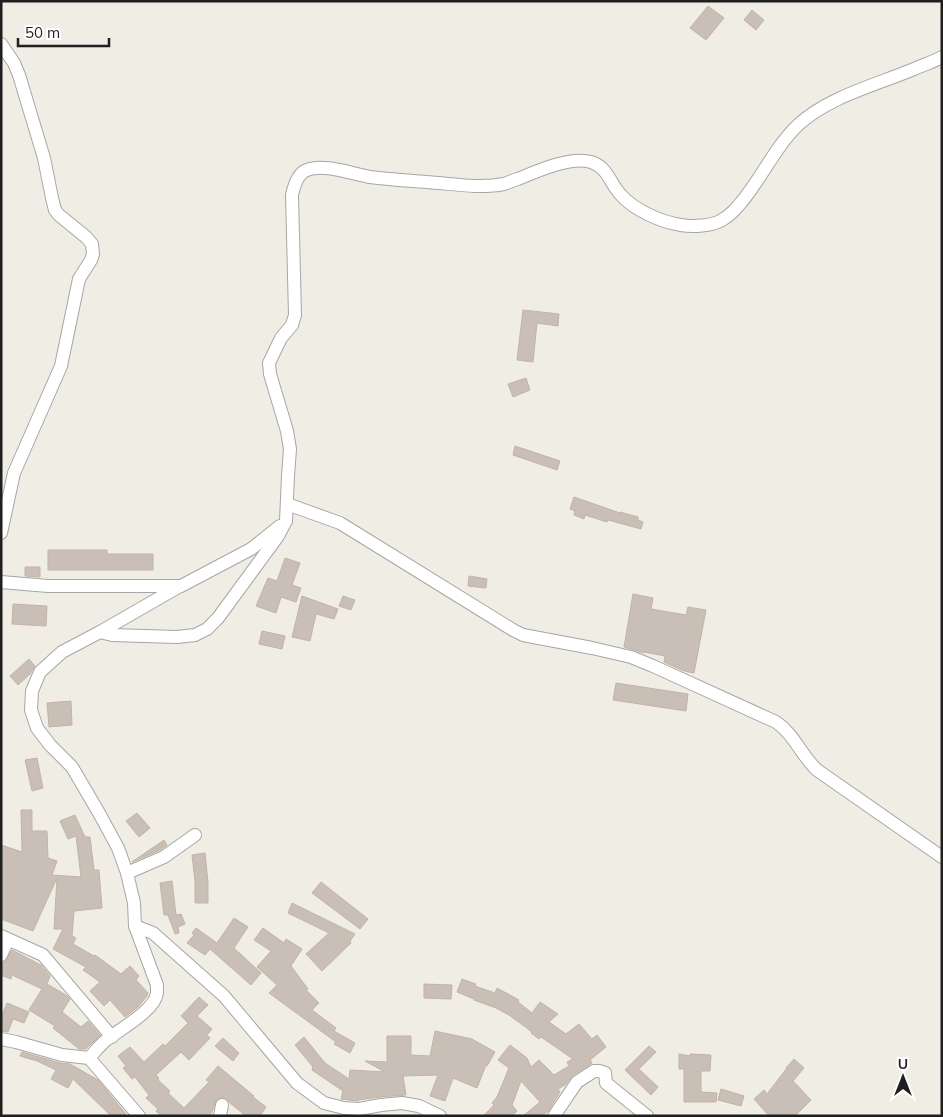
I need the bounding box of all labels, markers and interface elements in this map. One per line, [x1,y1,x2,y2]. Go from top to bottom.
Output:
scale bar [18,15,109,47]
text: 50 m [25,23,60,42]
north arrow [878,1052,928,1102]
text: U [898,1055,908,1073]

